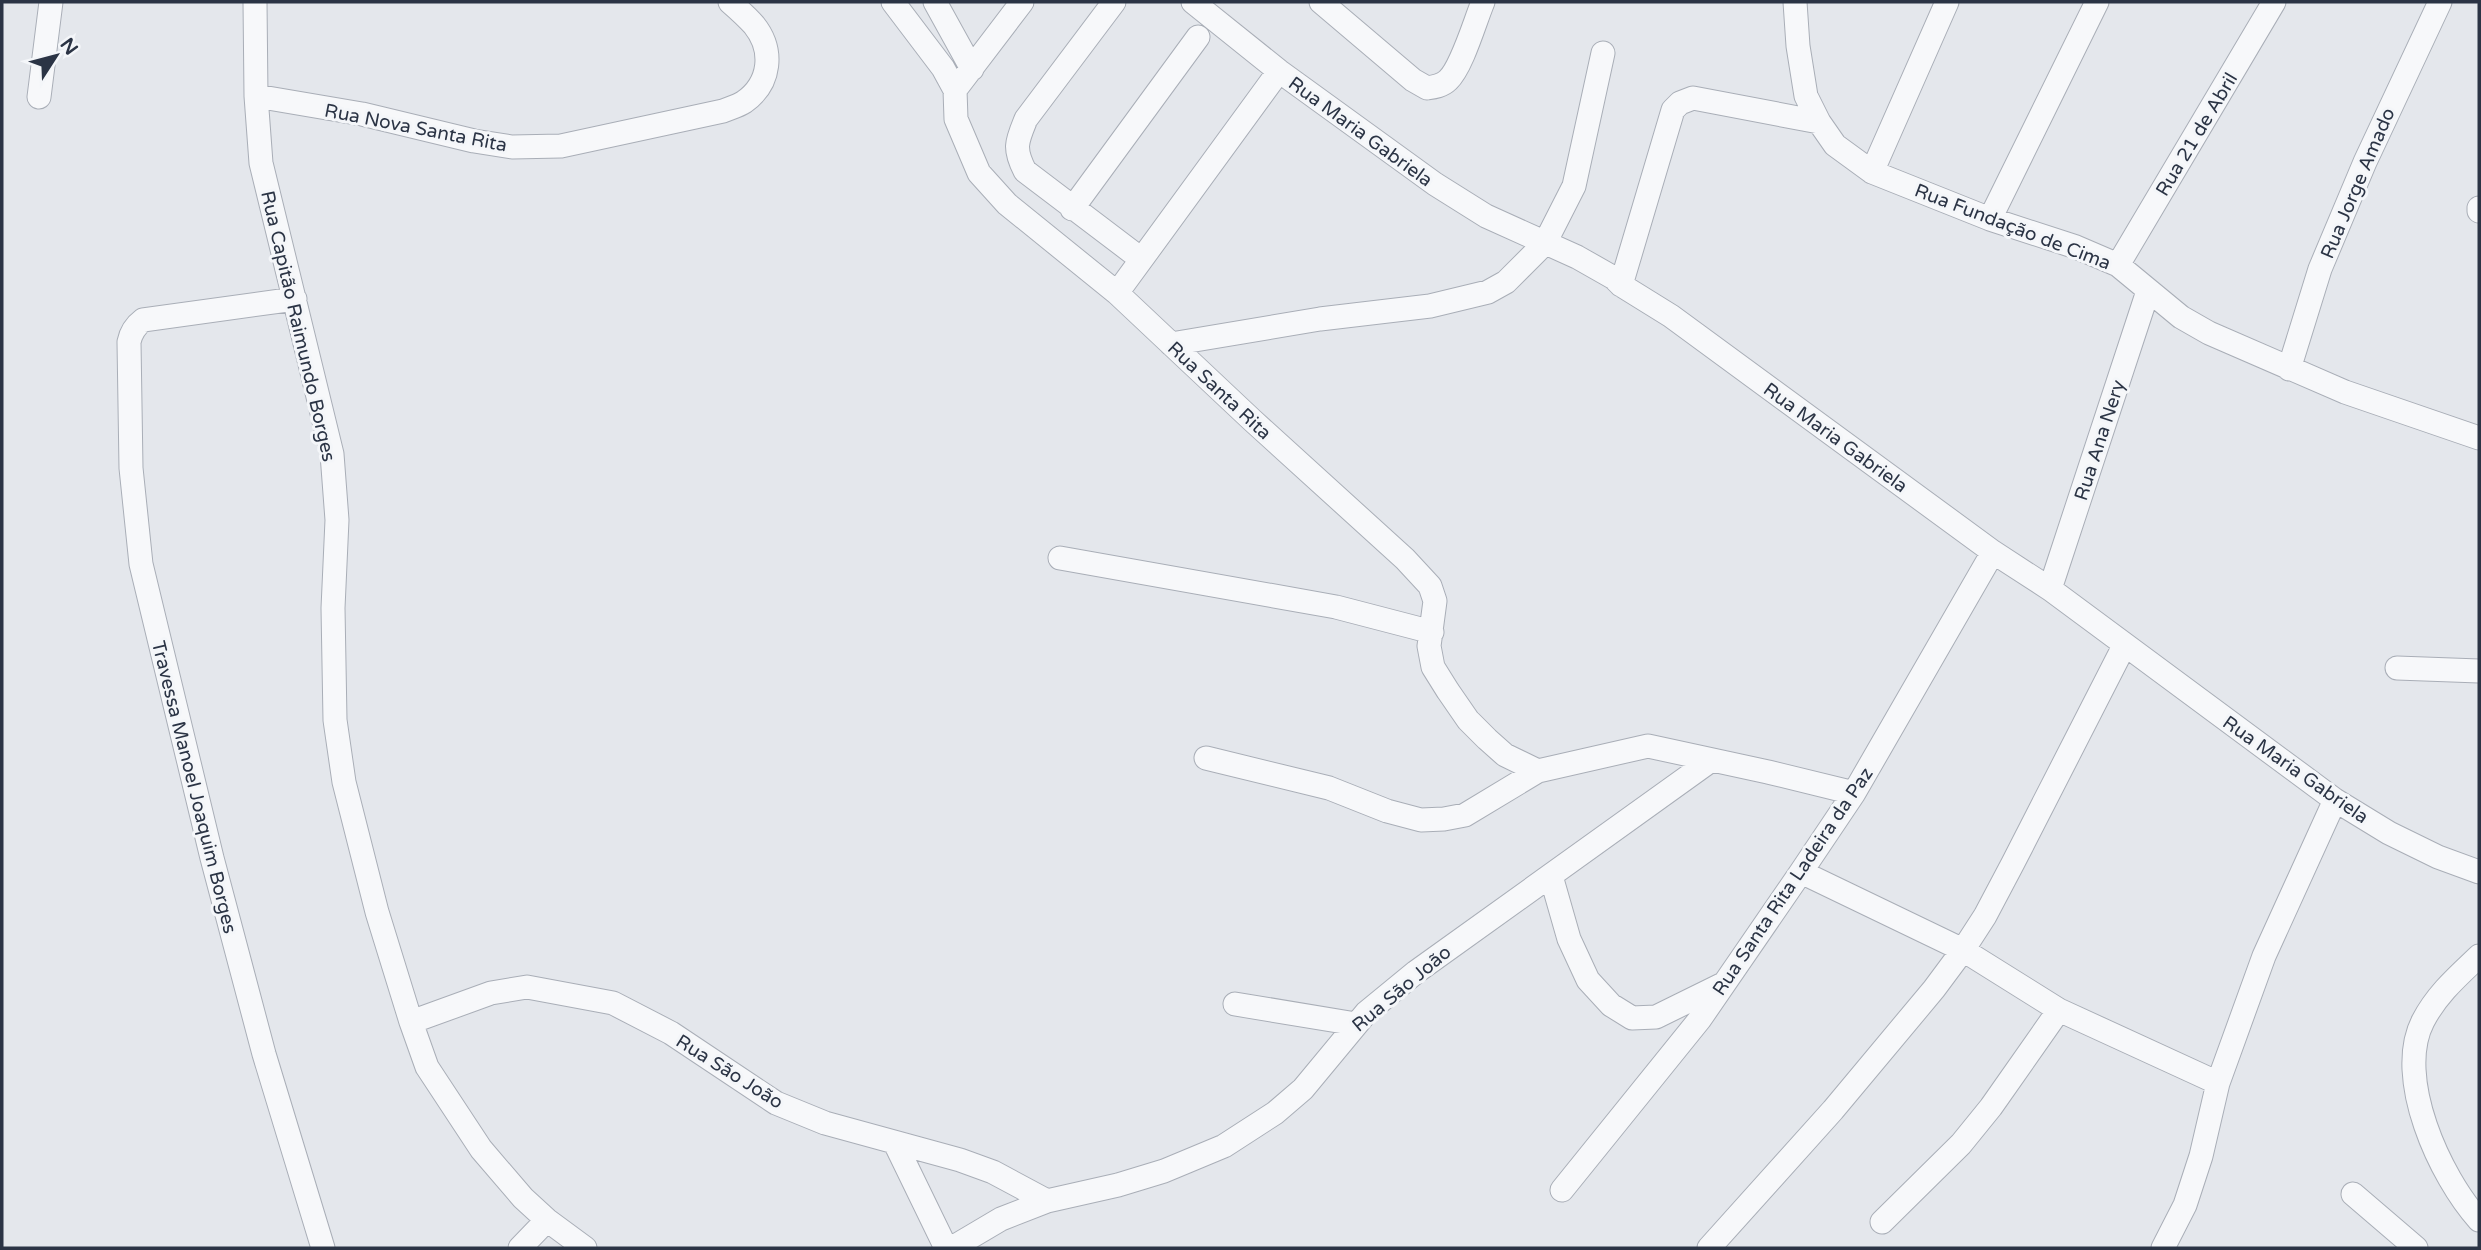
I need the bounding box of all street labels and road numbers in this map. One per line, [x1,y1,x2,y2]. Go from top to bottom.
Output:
street label: Rua 21 de Abril [2151,69,2242,200]
street label: Rua Maria Gabriela [1284,72,1437,191]
street label: Rua Nova Santa Rita [323,99,509,156]
street label: Rua Jorge Amado [2316,105,2400,262]
street label: Rua Fundação de Cima [1911,179,2114,275]
street label: Rua Capitão Raimundo Borges [256,189,340,464]
street label: Rua Santa Rita [1163,337,1276,444]
street label: Rua Ana Nery [2070,377,2130,503]
street label: Rua Maria Gabriela [1759,378,1912,497]
street label: Travessa Manoel Joaquim Borges [147,639,241,936]
street label: Rua Maria Gabriela [2218,711,2372,828]
street label: Rua Santa Rita Ladeira da Paz [1708,763,1878,1000]
street label: Rua São João [1348,941,1456,1036]
street label: Rua São João [672,1030,787,1114]

